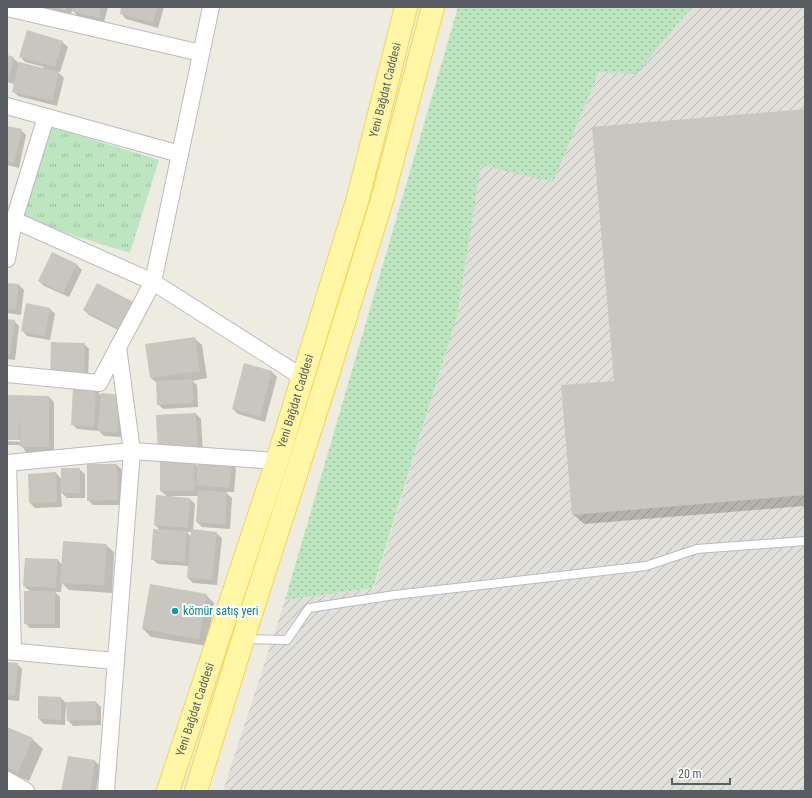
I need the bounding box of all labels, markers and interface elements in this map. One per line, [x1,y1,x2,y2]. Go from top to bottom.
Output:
street label: Yeni Bağdat Caddesi [366,41,404,139]
street label: Yeni Bağdat Caddesi [274,353,316,450]
place label: kömür satış yeri [183,604,258,618]
marker: kömür satış yeri [170,606,180,616]
street label: Yeni Bağdat Caddesi [173,661,217,758]
scale bar [672,760,730,786]
text: 20 m [678,767,702,781]

